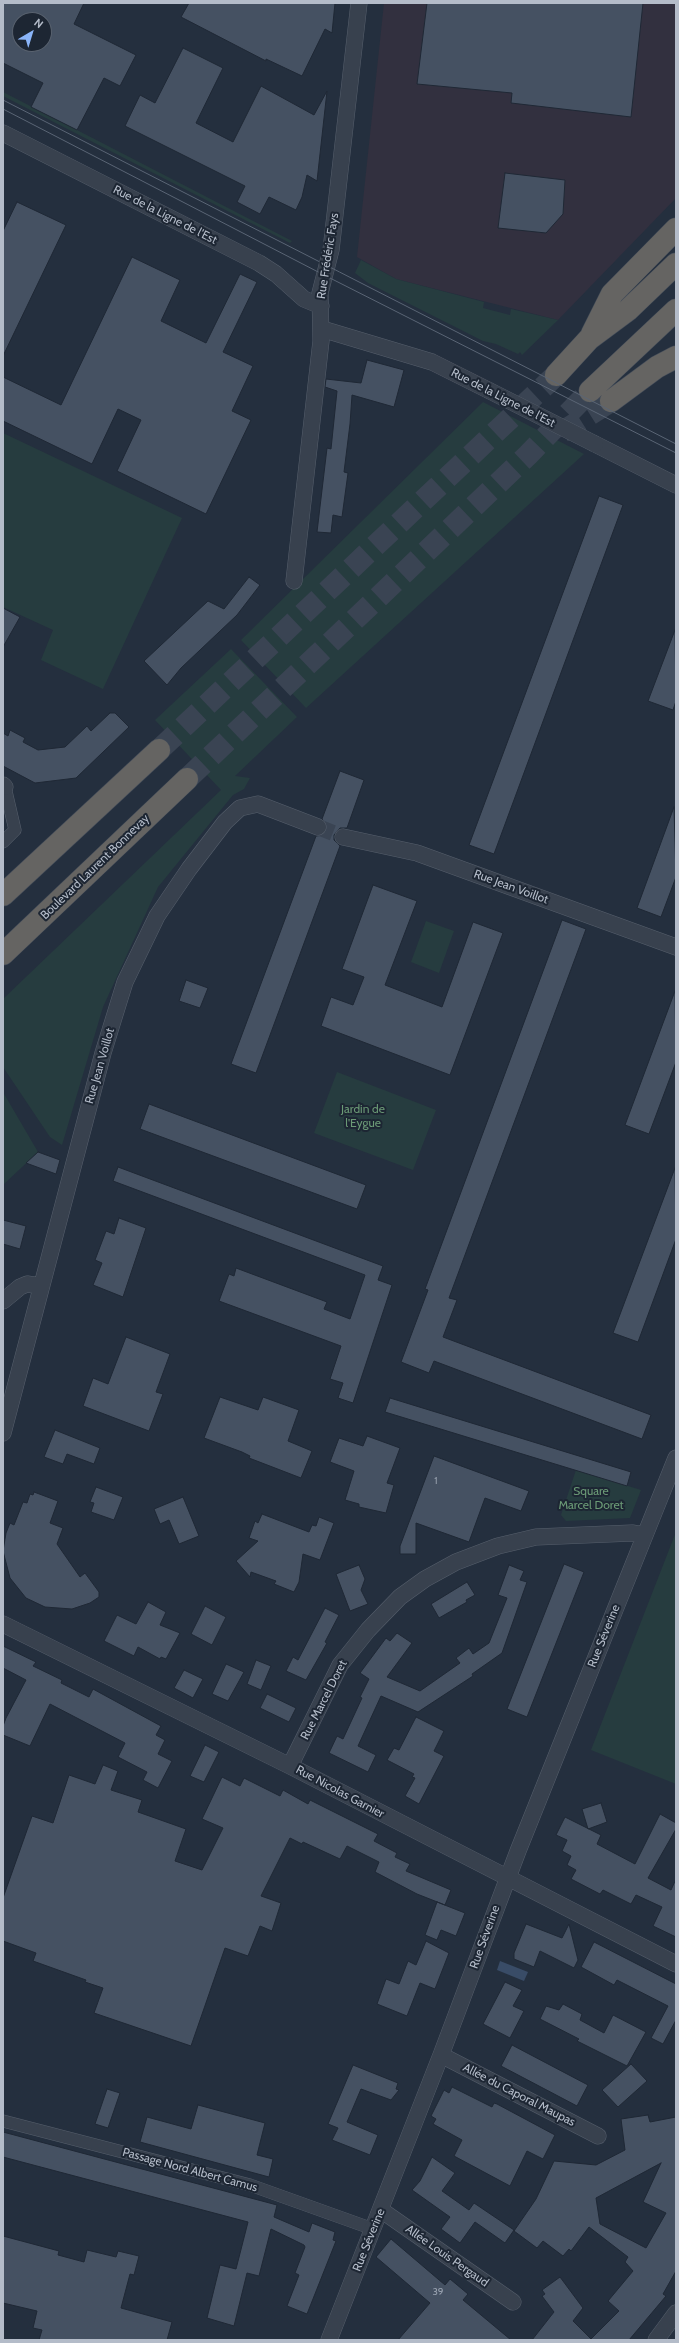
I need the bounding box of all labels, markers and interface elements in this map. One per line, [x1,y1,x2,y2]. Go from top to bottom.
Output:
north arrow [12,12,52,52]
text: N [31,15,46,31]
street label: Rue de la Ligne de l'Est [111,182,219,248]
street label: Rue Frédéric Fays [314,212,342,300]
street label: Rue de la Ligne de l'Est [449,365,557,431]
street label: Boulevard Laurent Bonnevay [38,811,152,923]
street label: Rue Jean Voillot [472,867,550,907]
street label: Rue Jean Voillot [82,1026,118,1106]
park label: Jardin de l'Eygue [341,1102,385,1130]
house number: 1 [434,1475,438,1487]
park label: Square Marcel Doret [558,1484,624,1512]
street label: Rue Séverine [585,1602,623,1670]
street label: Rue Marcel Doret [298,1658,350,1742]
street label: Rue Nicolas Garnier [293,1763,387,1821]
street label: Rue Séverine [467,1903,503,1971]
street label: Allée du Caporal Maupas [460,2060,578,2130]
street label: Passage Nord Albert Camus [121,2145,259,2195]
street label: Rue Séverine [350,2206,388,2274]
street label: Allée Louis Pergaud [403,2222,491,2290]
house number: 39 [432,2286,444,2298]

